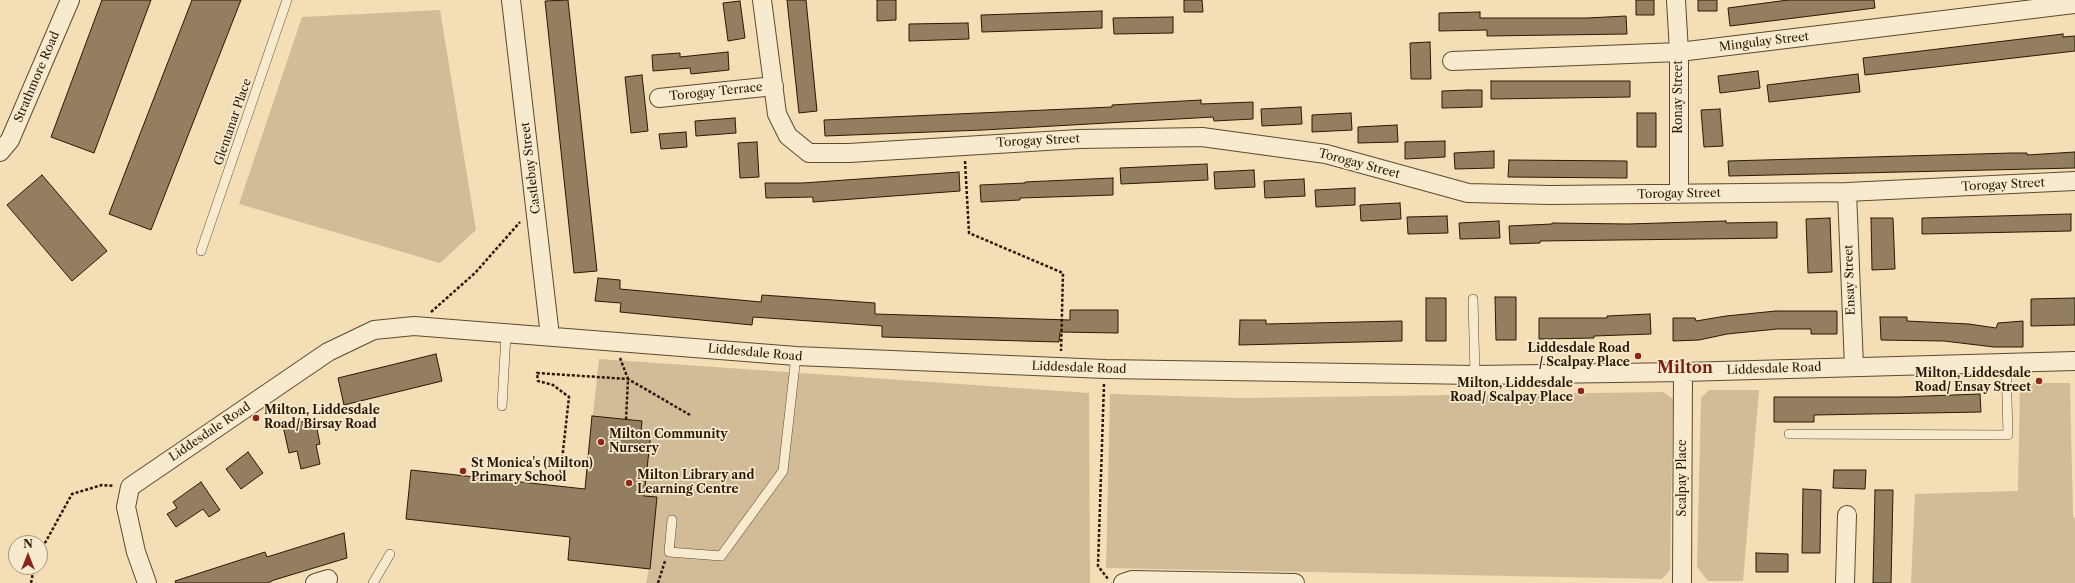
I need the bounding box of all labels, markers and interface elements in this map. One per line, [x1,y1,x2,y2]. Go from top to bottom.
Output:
street label: Strathmore Road [11,29,63,125]
street label: Mingulay Street [1718,29,1810,55]
street label: Ronay Street [1672,60,1686,134]
street label: Glentanar Place [211,77,255,167]
street label: Torogay Terrace [669,80,763,104]
street label: Castlebay Street [518,121,544,215]
street label: Torogay Street [996,132,1080,150]
street label: Torogay Street [1317,146,1401,182]
street label: Torogay Street [1961,176,2045,194]
street label: Torogay Street [1637,186,1721,202]
street label: Ensay Street [1842,244,1858,316]
street label: Liddesdale Road [707,342,803,364]
place label: Liddesdale Road / Scalpay Place [1528,342,1630,370]
marker: Liddesdale Road / Scalpay Place [1633,351,1643,361]
district label: Milton [1657,358,1713,378]
street label: Liddesdale Road [1031,359,1127,377]
street label: Liddesdale Road [1726,360,1822,378]
place label: Milton, Liddesdale Road/ Ensay Street [1915,367,2031,395]
marker: Milton, Liddesdale Road/ Ensay Street [2034,376,2044,386]
place label: Milton, Liddesdale Road/ Scalpay Place [1450,377,1573,405]
marker: Milton, Liddesdale Road/ Scalpay Place [1576,386,1586,396]
street label: Liddesdale Road [167,400,253,464]
place label: Milton, Liddesdale Road/ Birsay Road [264,404,380,432]
marker: Milton, Liddesdale Road/ Birsay Road [251,413,261,423]
place label: Milton Community Nursery [609,428,728,456]
marker: Milton Community Nursery [596,437,606,447]
street label: Scalpay Place [1676,439,1690,517]
place label: St Monica's (Milton) Primary School [471,457,593,485]
marker: St Monica's (Milton) Primary School [458,466,468,476]
place label: Milton Library and Learning Centre [637,469,754,497]
marker: Milton Library and Learning Centre [624,478,634,488]
north arrow [8,535,48,575]
text: N [23,537,33,551]

